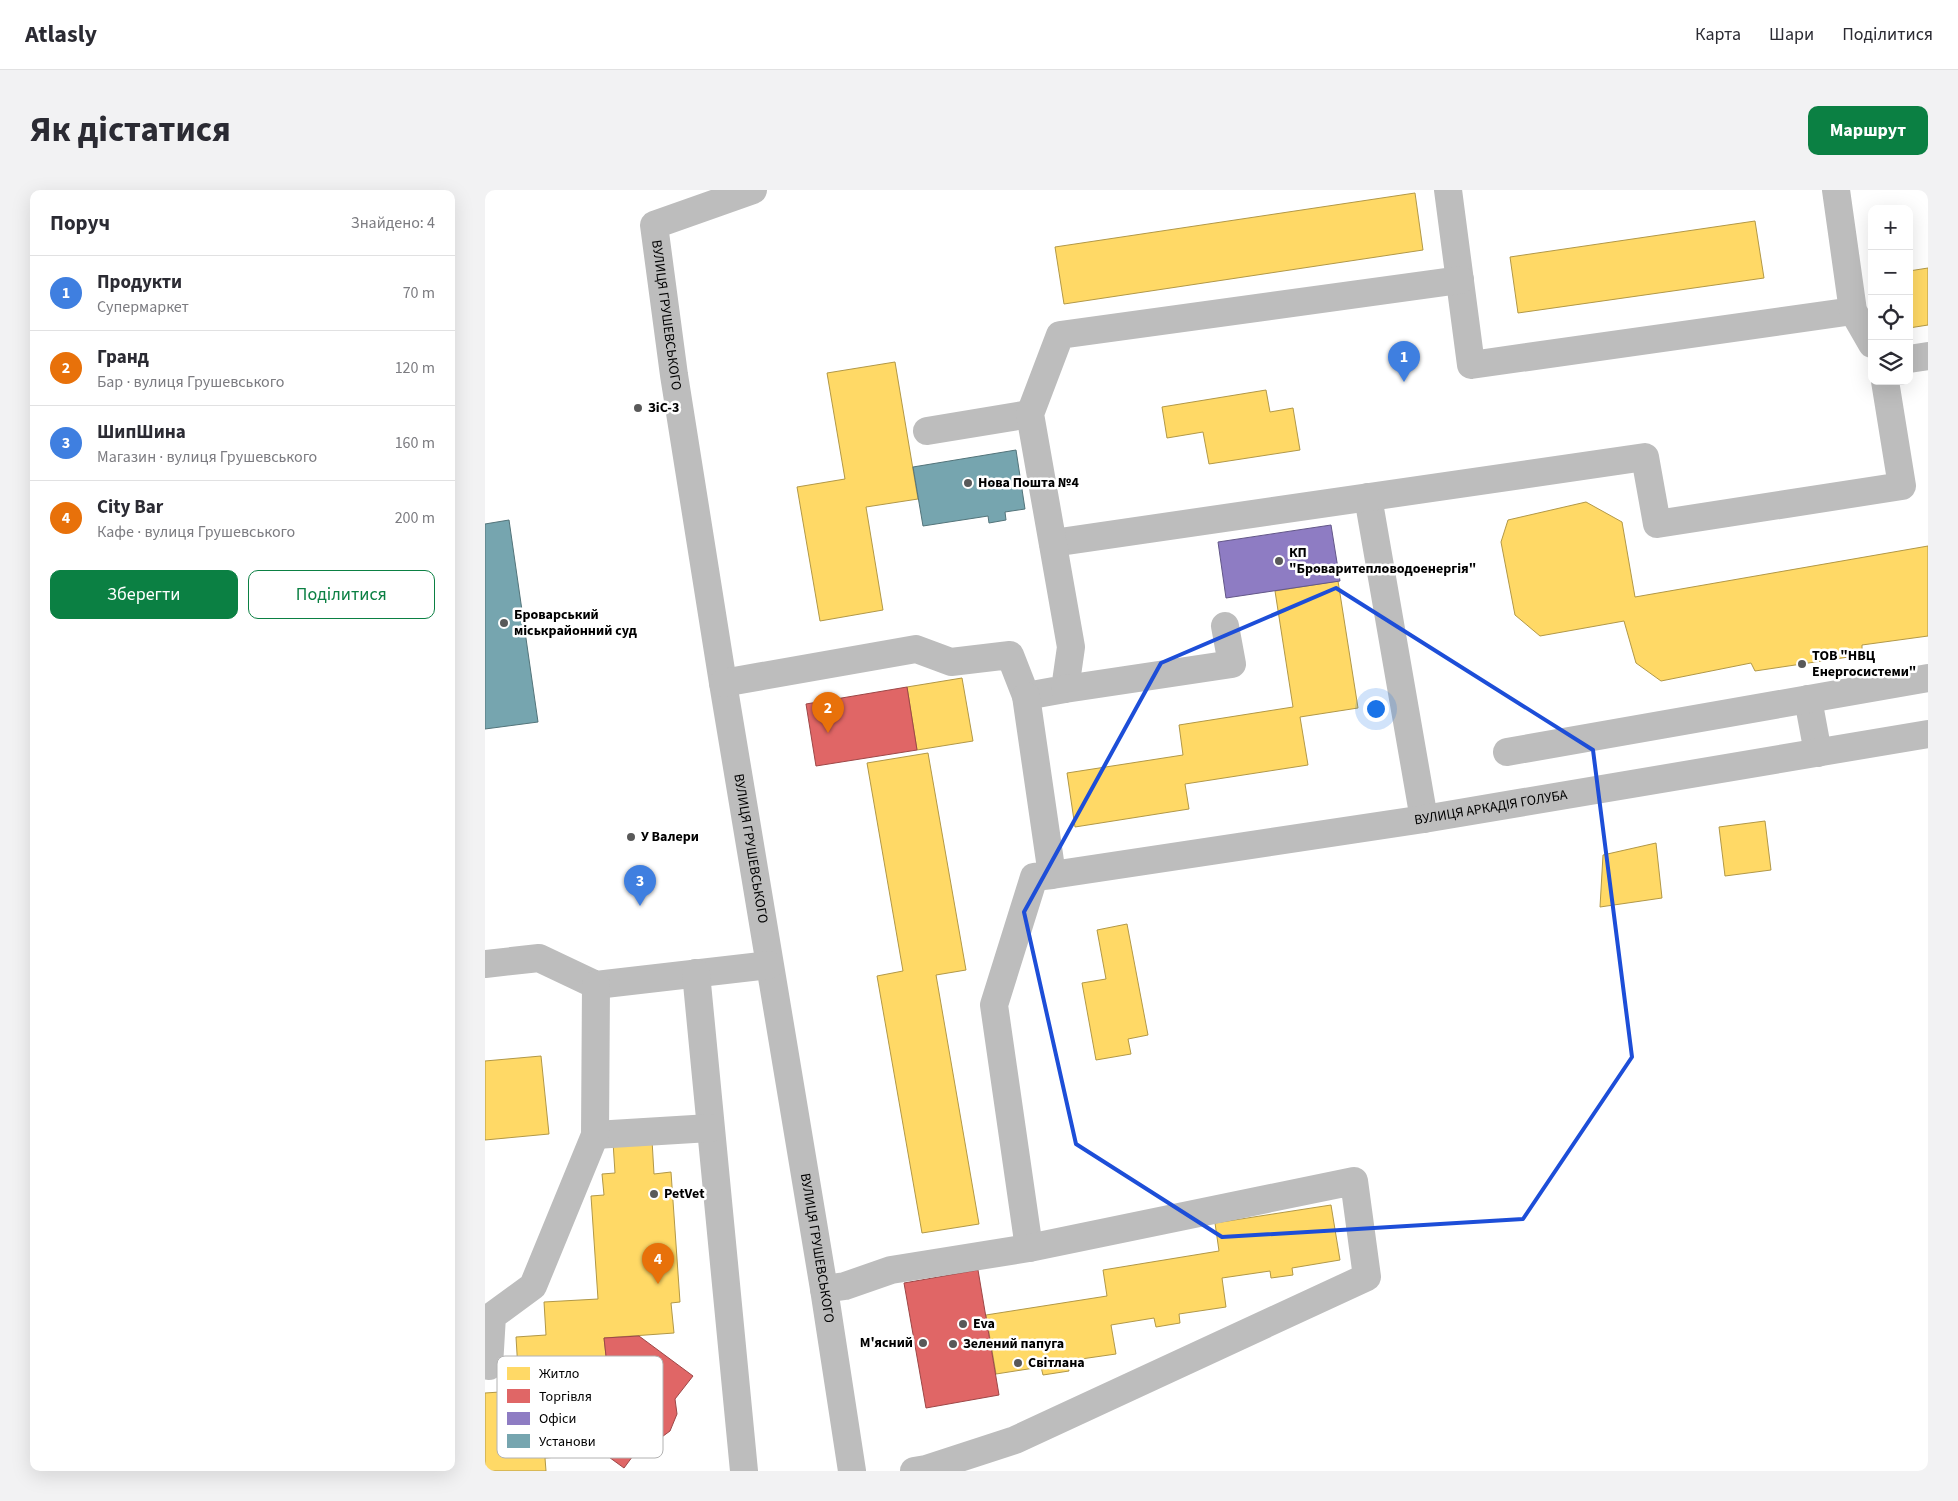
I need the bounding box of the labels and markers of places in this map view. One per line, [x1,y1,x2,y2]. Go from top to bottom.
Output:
pin: 1 [1388,341,1420,382]
place label: ЗіС-3 [648,398,679,418]
marker: ЗіС-3 [632,402,644,414]
place label: Нова Пошта №4 [978,473,1079,493]
marker: Нова Пошта №4 [962,477,974,489]
place label: КП "Броваритепловодоенергія" [1289,543,1476,579]
marker: КП "Броваритепловодоенергія" [1273,555,1285,567]
place label: Броварський міськрайонний суд [514,605,638,641]
marker: Броварський міськрайонний суд [498,617,510,629]
place label: ТОВ "НВЦ Енергосистеми" [1812,646,1916,682]
marker: ТОВ "НВЦ Енергосистеми" [1796,658,1808,670]
pin: 2 [812,692,844,733]
place label: У Валери [641,827,699,847]
marker: У Валери [625,831,637,843]
pin: 3 [624,865,656,906]
place label: PetVet [664,1184,705,1204]
marker: PetVet [648,1188,660,1200]
pin: 4 [642,1243,674,1284]
place label: Eva [973,1314,995,1334]
marker: Eva [957,1318,969,1330]
place label: М'ясний [860,1333,913,1353]
place label: Зелений папуга [963,1334,1064,1354]
marker: М'ясний [917,1337,929,1349]
marker: Зелений папуга [947,1338,959,1350]
place label: Світлана [1028,1353,1085,1373]
marker: Світлана [1012,1357,1024,1369]

